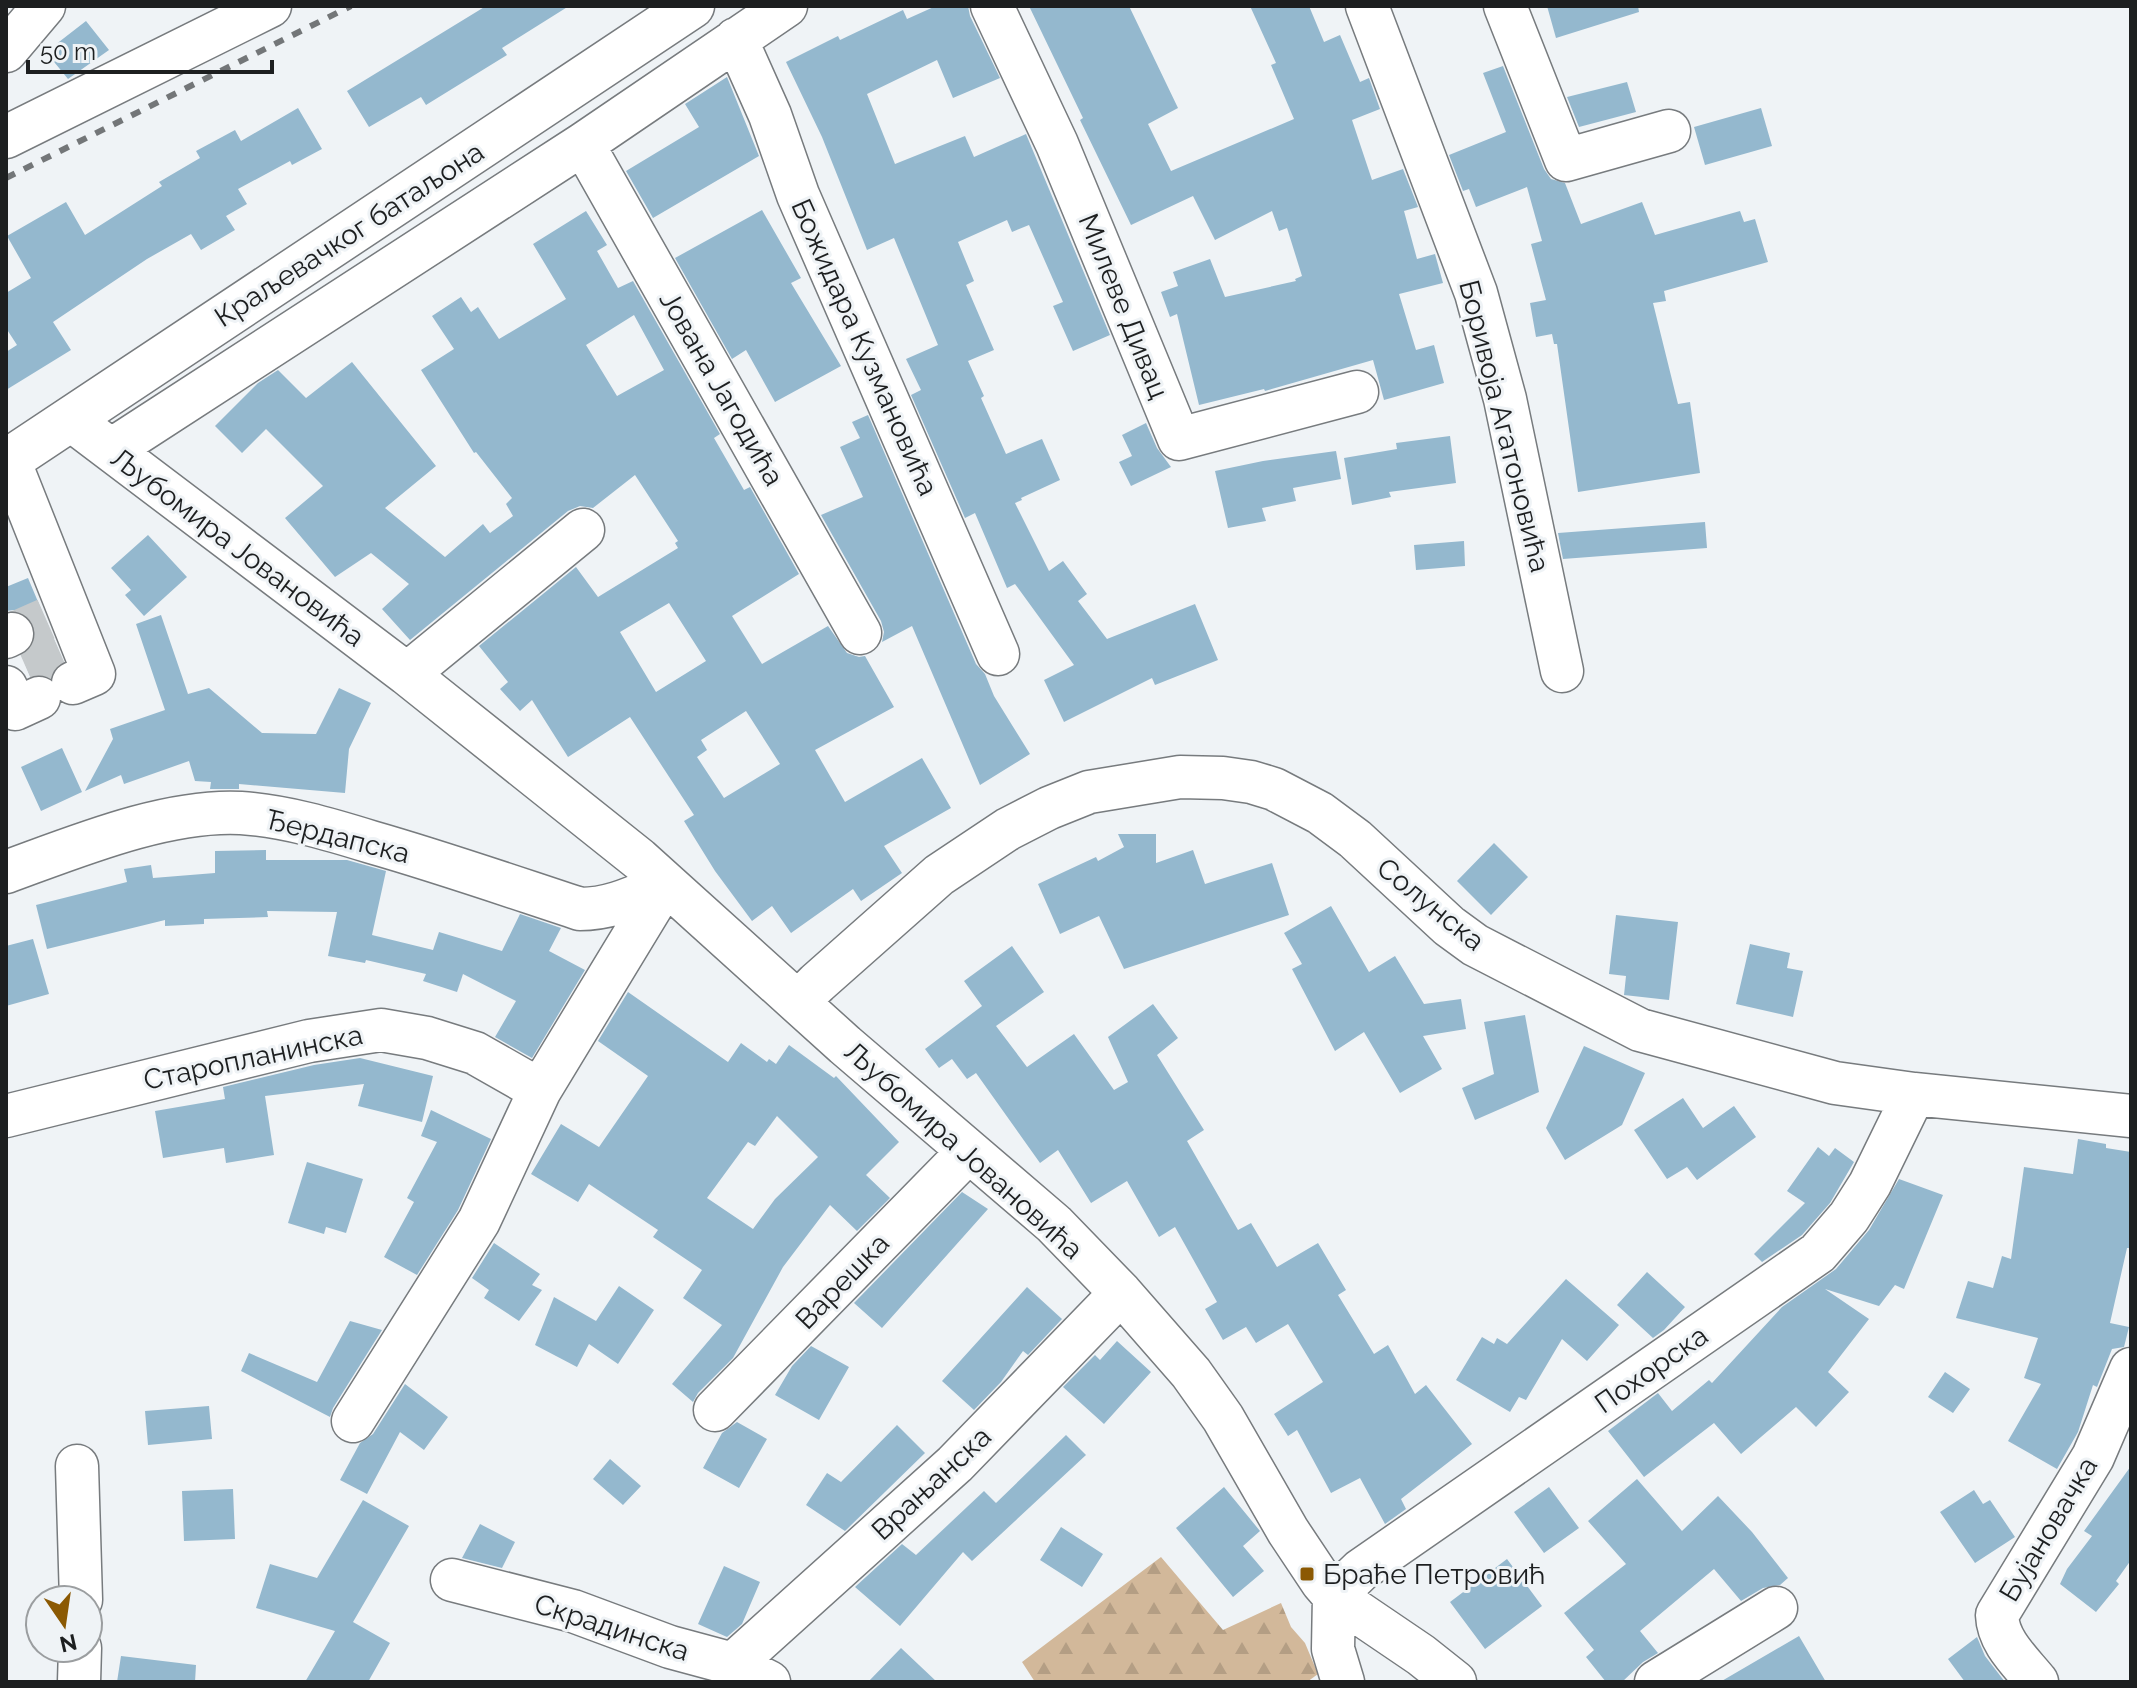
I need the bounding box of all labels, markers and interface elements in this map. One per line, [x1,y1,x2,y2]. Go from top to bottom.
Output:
scale bar [28,24,272,74]
text: 50 m [40,37,96,66]
street label: Краљевачког батаљона [209,135,490,334]
street label: Божидара Кузмановића [784,194,945,500]
street label: Милеве Дивац [1071,209,1176,403]
street label: Боривоја Агатоновића [1452,277,1557,576]
street label: Јована Јагодића [653,285,791,491]
street label: Љубомира Јовановића [105,441,371,653]
street label: Ђердапска [263,803,413,870]
street label: Солунска [1370,851,1491,958]
street label: Старопланинска [141,1018,366,1097]
street label: Љубомира Јовановића [838,1035,1089,1266]
street label: Варешка [789,1227,896,1336]
street label: Похорска [1589,1319,1714,1420]
street label: Врањанска [865,1420,998,1547]
street label: Бујановачка [1992,1451,2104,1607]
place label: Браће Петровић [1323,1558,1545,1591]
marker: Браће Петровић [1298,1565,1316,1583]
north arrow [24,1584,104,1664]
street label: Скрадинска [530,1587,693,1668]
text: N [57,1629,80,1658]

